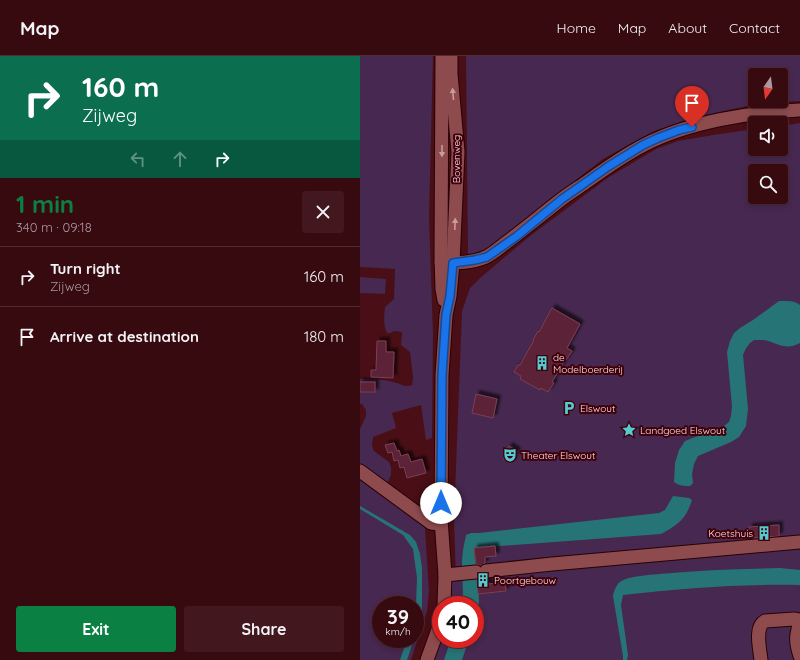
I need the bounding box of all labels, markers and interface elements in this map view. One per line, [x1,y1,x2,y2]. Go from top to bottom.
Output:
text: Map [20,16,59,40]
text: Home [557,19,596,37]
text: Map [618,19,646,37]
text: About [668,19,707,37]
text: Contact [729,19,780,37]
north arrow [748,68,788,108]
map controls [748,68,788,204]
text: 160 m [82,69,159,104]
icon: right [16,72,68,124]
pin [675,86,709,127]
one-way arrow [450,88,457,100]
icon: arrive [681,92,703,114]
text: Zijweg [82,104,137,127]
button: sound [748,116,788,156]
street label: Bovenweg [450,135,463,183]
one-way arrow [439,145,445,158]
icon: left [127,148,149,170]
icon: ahead [169,148,191,170]
icon: right [211,148,233,170]
button: search [748,164,788,204]
text: 1 min [16,189,74,219]
button: close [302,191,344,233]
one-way arrow [452,218,459,230]
text: 340 m · 09:18 [16,219,92,235]
text: Turn right [50,259,121,278]
icon: right [16,266,38,288]
text: 160 m [304,267,344,286]
text: Zijweg [50,278,90,294]
icon: arrive [16,326,38,348]
text: Arrive at destination [50,327,199,346]
text: 180 m [304,327,344,346]
place label: de Modelboerderij [553,351,623,376]
building icon: de Modelboerderij [534,355,550,371]
parking icon: Elswout [561,400,577,416]
place label: Elswout [580,402,616,415]
place icon: Landgoed Elswout [621,422,637,438]
place label: Landgoed Elswout [640,424,726,437]
theatre icon: Theater Elswout [502,447,518,463]
place label: Theater Elswout [521,449,596,462]
position arrow [420,482,462,524]
building icon: Koetshuis [756,525,772,541]
place label: Koetshuis [708,527,753,540]
building icon: Poortgebouw [475,572,491,588]
place label: Poortgebouw [494,574,557,587]
speed limit sign: 40 [432,596,484,648]
text: 39 [387,604,409,629]
button: Exit [16,606,176,652]
button: Share [184,606,344,652]
text: km/h [385,625,411,638]

